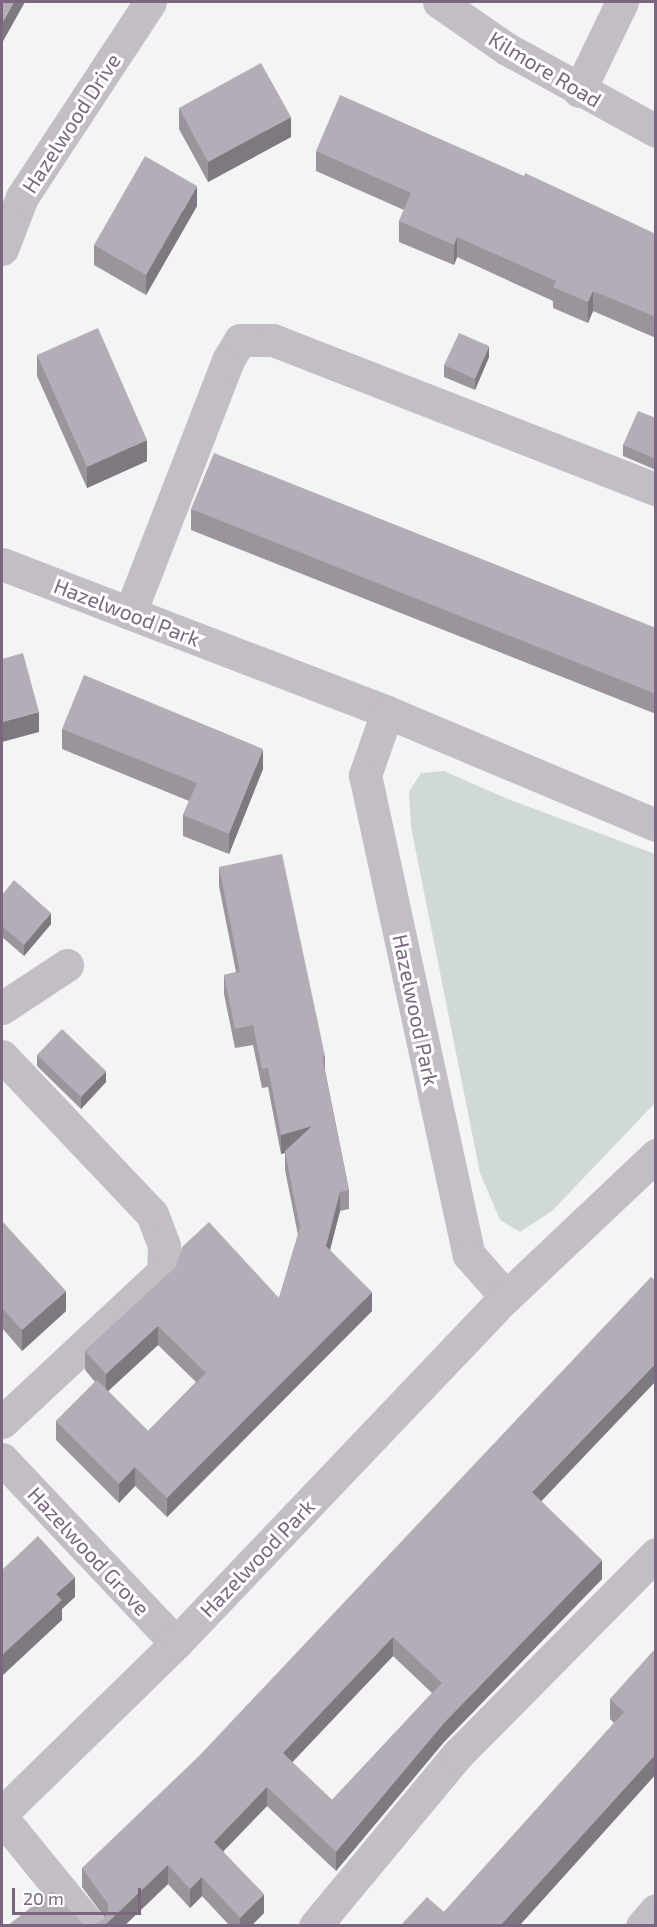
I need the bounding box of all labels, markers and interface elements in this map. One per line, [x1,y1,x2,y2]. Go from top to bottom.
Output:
street label: Kilmore Road [484,26,606,112]
street label: Hazelwood Drive [17,49,125,197]
street label: Hazelwood Park [50,573,204,651]
street label: Hazelwood Park [388,932,444,1088]
street label: Hazelwood Grove [23,1481,155,1621]
street label: Hazelwood Park [194,1494,320,1622]
scale bar [15,1876,144,1914]
text: 20 m [23,1887,64,1909]

